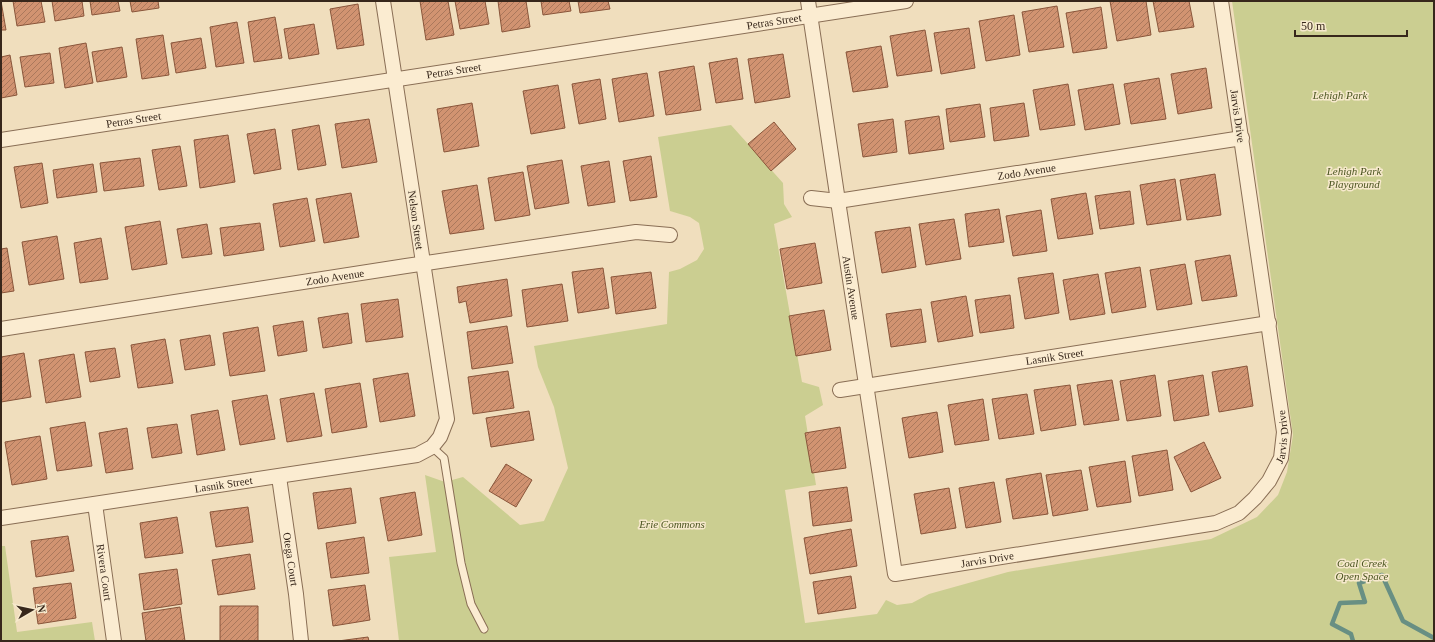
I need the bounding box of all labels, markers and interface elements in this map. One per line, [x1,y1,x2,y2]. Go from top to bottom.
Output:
street label: Petras Street [746,11,802,31]
scale bar [1295,12,1407,38]
text: 50 m [1301,19,1326,33]
street label: Petras Street [425,60,482,81]
street label: Jarvis Drive [1228,89,1248,143]
park label: Lehigh Park [1312,89,1368,101]
street label: Petras Street [105,110,162,130]
street label: Zodo Avenue [997,161,1057,182]
park label: Lehigh Park Playground [1326,165,1382,190]
street label: Nelson Street [406,190,426,250]
street label: Austin Avenue [840,255,862,321]
street label: Zodo Avenue [305,267,365,287]
street label: Lasnik Street [1025,346,1084,367]
street label: Jarvis Drive [1273,409,1290,465]
street label: Lasnik Street [194,474,253,495]
park label: Erie Commons [638,518,705,530]
street label: Otega Court [281,531,301,587]
street label: Rivera Court [95,543,114,601]
street label: Jarvis Drive [960,549,1015,569]
park label: Coal Creek Open Space [1336,557,1389,582]
north arrow [12,590,52,630]
text: N [35,604,48,613]

